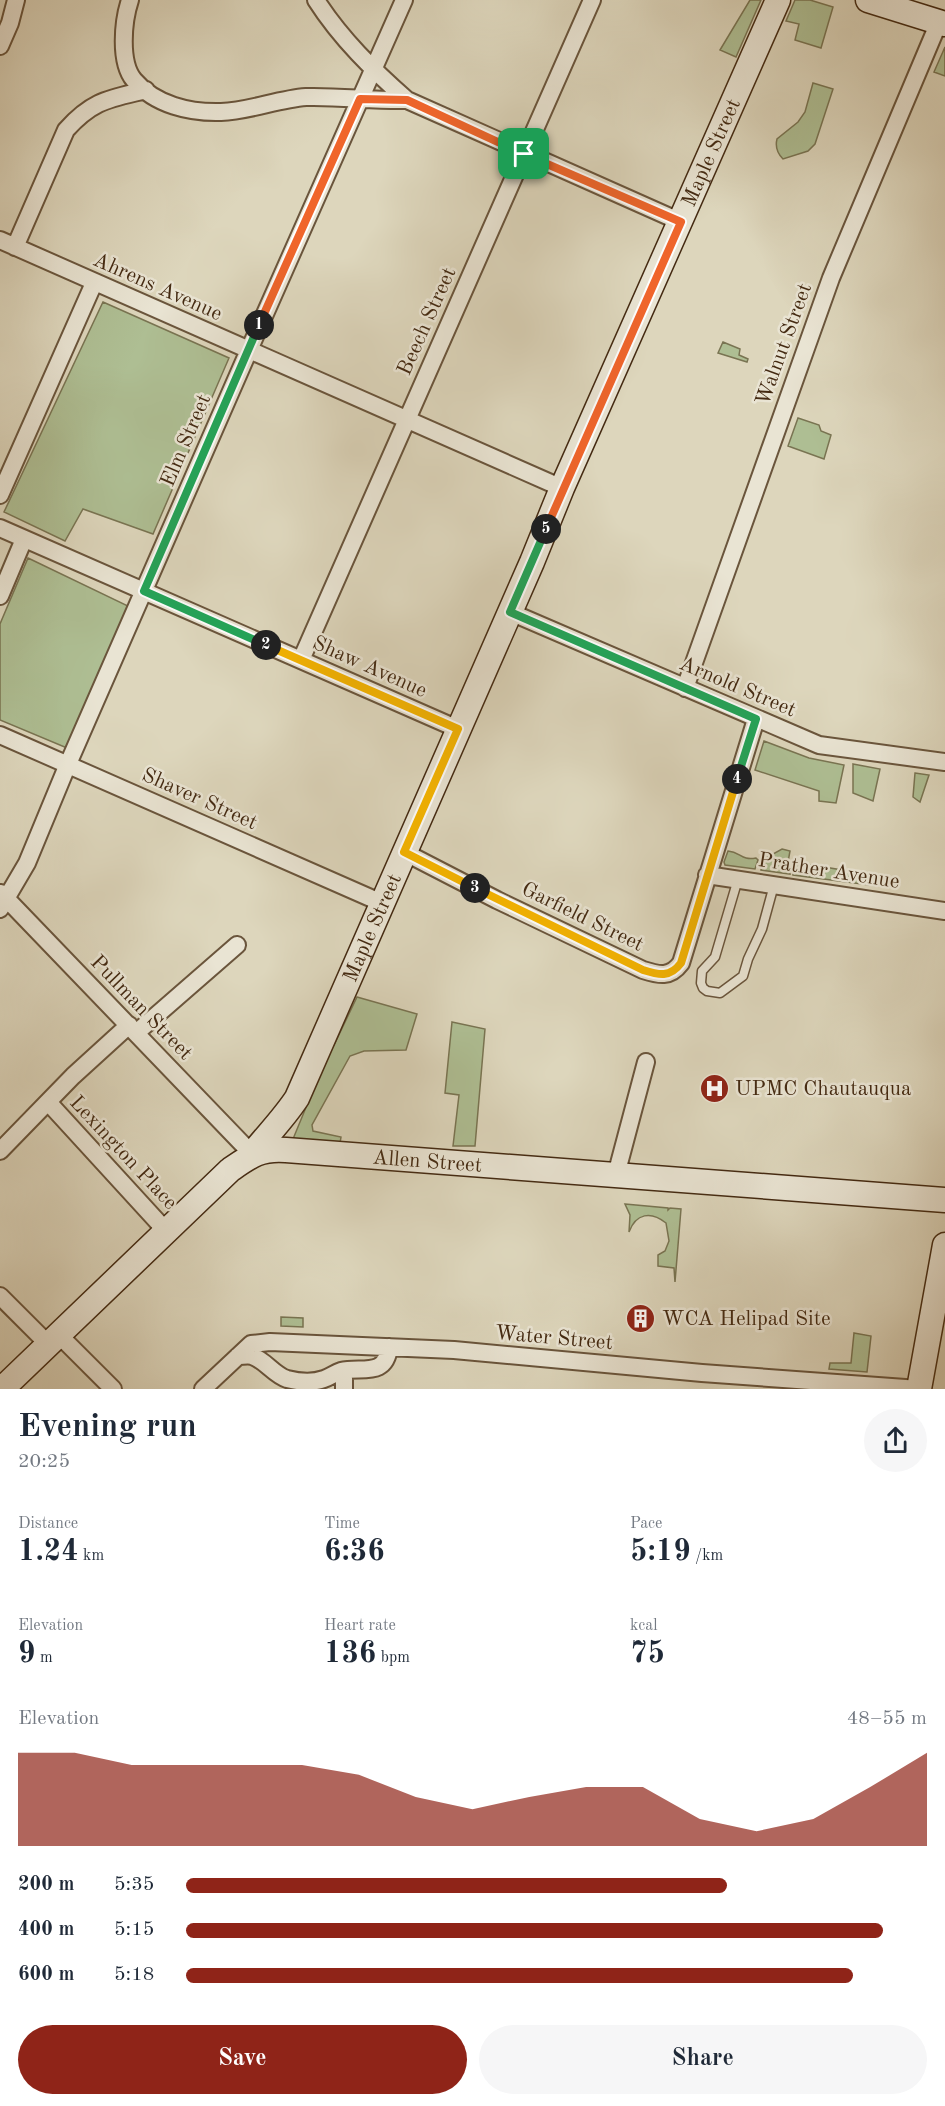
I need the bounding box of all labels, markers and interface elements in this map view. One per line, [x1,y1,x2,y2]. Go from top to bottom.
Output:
street label: Maple Street [679,96,745,210]
pin [498,128,549,179]
icon: arrive [507,137,540,170]
street label: Ahrens Avenue [90,250,225,325]
street label: Beech Street [394,264,461,379]
street label: Walnut Street [753,281,816,408]
pin: 1 [244,310,274,340]
text: 1 [254,317,264,333]
street label: Elm Street [157,391,215,490]
pin: 5 [531,514,561,544]
text: 5 [541,521,551,537]
pin: 2 [251,630,281,660]
street label: Shaw Avenue [309,633,430,702]
text: 2 [261,637,271,653]
street label: Arnold Street [676,653,799,721]
pin: 4 [722,764,752,794]
street label: Shaver Street [138,765,260,834]
text: 4 [732,771,742,787]
street label: Prather Avenue [757,850,901,893]
street label: Maple Street [340,871,406,985]
pin: 3 [460,873,490,903]
street label: Garfield Street [518,879,647,956]
text: 3 [470,880,480,896]
street label: Pullman Street [86,952,196,1065]
hospital icon: UPMC Chautauqua [698,1072,730,1104]
place label: UPMC Chautauqua [735,1079,911,1100]
street label: Lexington Place [65,1092,181,1214]
street label: Allen Street [372,1148,483,1177]
building icon: WCA Helipad Site [625,1302,657,1334]
place label: WCA Helipad Site [662,1309,831,1330]
street label: Water Street [494,1323,614,1354]
button: share [864,1409,927,1472]
text: Evening run [18,1411,197,1444]
text: 20:25 [18,1452,70,1472]
text: Distance [18,1516,78,1532]
text: Time [324,1516,360,1532]
text: Pace [630,1516,662,1532]
text: 1.24 [18,1537,79,1567]
text: 6:36 [324,1537,385,1567]
text: 5:19 [630,1537,691,1567]
text: km [79,1548,104,1564]
text: /km [691,1548,723,1564]
text: Elevation [18,1618,83,1634]
text: Heart rate [324,1618,396,1634]
text: kcal [630,1618,658,1634]
text: 9 [18,1639,35,1669]
text: 136 [324,1639,376,1669]
text: 75 [630,1639,665,1669]
text: m [35,1650,53,1666]
text: bpm [376,1650,410,1666]
text: Elevation [18,1709,99,1729]
text: 48–55 m [847,1709,927,1729]
text: 200 m [18,1875,74,1895]
text: 5:35 [114,1875,154,1895]
text: 400 m [18,1920,74,1940]
text: 5:15 [114,1920,154,1940]
text: 600 m [18,1965,74,1985]
text: 5:18 [114,1965,154,1985]
button: Save [18,2025,467,2094]
button: Share [479,2025,927,2094]

